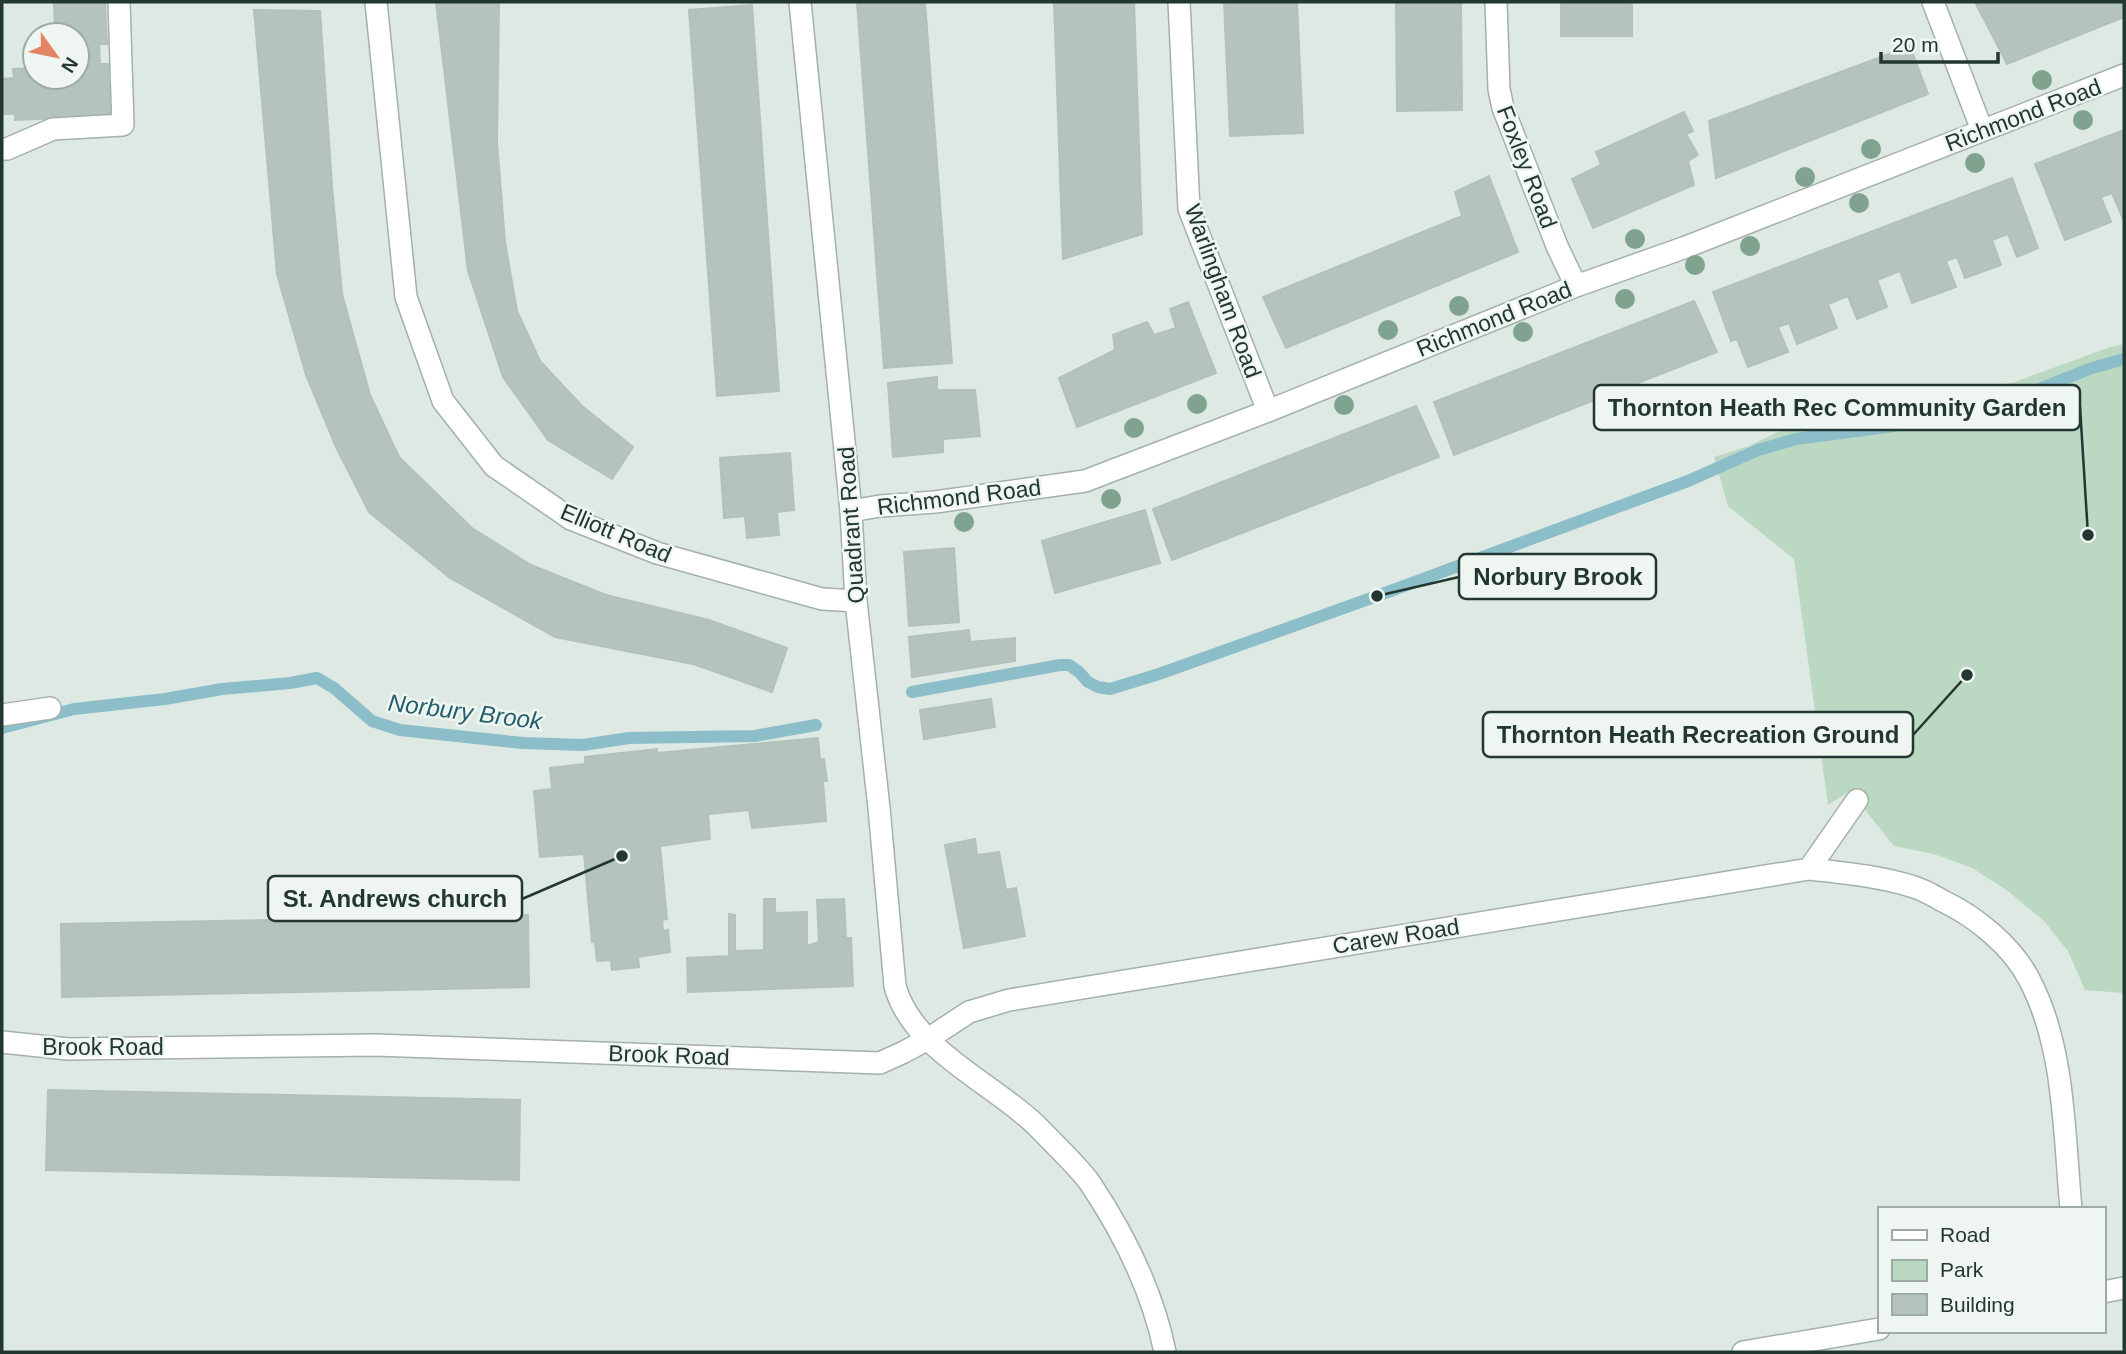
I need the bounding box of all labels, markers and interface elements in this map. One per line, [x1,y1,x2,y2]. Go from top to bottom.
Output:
north arrow [21,21,91,91]
scale bar [1881,21,1998,65]
text: 20 m [1892,33,1939,56]
text: N [57,54,82,76]
street label: Richmond Road [1941,73,2105,157]
street label: Foxley Road [1492,102,1562,232]
street label: Warlingham Road [1179,200,1267,382]
street label: Richmond Road [1413,276,1575,362]
callout: Thornton Heath Rec Community Garden [1594,385,2080,430]
text: Thornton Heath Rec Community Garden [1608,394,2066,421]
street label: Quadrant Road [833,446,869,604]
street label: Richmond Road [876,474,1042,520]
street label: Elliott Road [557,498,675,568]
callout: Norbury Brook [1459,554,1656,599]
text: Norbury Brook [1473,563,1643,590]
water label: Norbury Brook [387,689,545,735]
callout: Thornton Heath Recreation Ground [1483,712,1913,757]
text: Thornton Heath Recreation Ground [1497,721,1899,748]
callout: St. Andrews church [268,876,522,921]
text: St. Andrews church [283,885,507,912]
street label: Carew Road [1331,913,1461,959]
street label: Brook Road [42,1034,164,1060]
street label: Brook Road [608,1040,730,1070]
legend [1878,1207,2105,1333]
text: Road [1940,1223,1990,1246]
text: Park [1940,1258,1984,1281]
text: Building [1940,1293,2015,1316]

